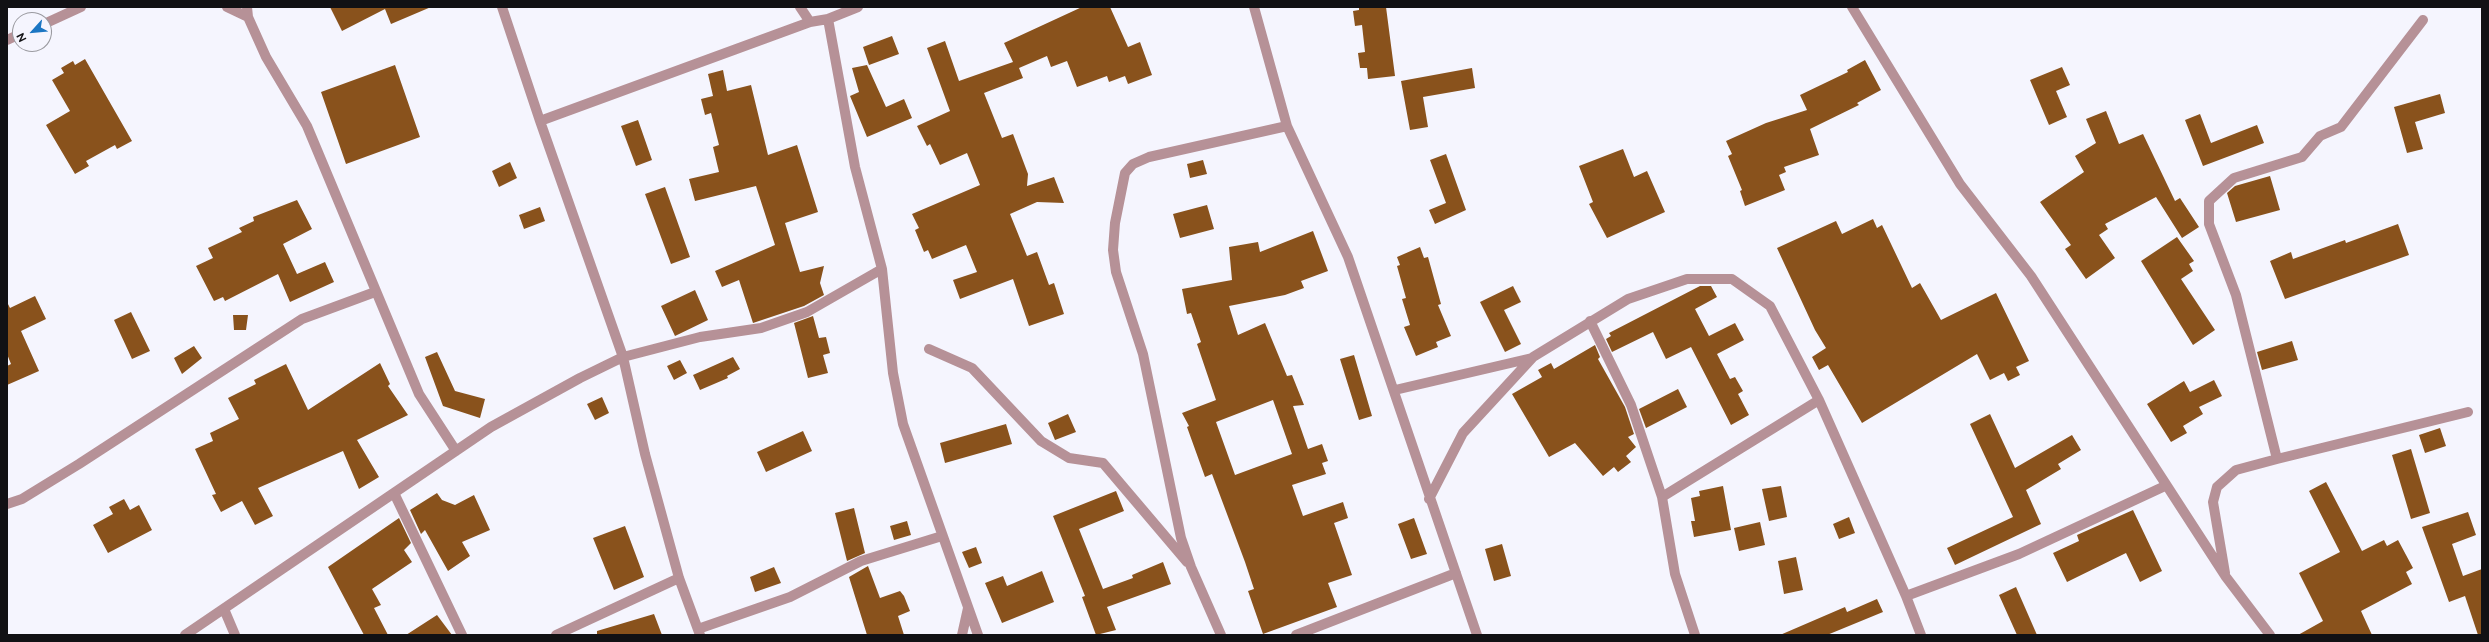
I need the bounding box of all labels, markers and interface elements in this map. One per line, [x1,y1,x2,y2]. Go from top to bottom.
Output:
north arrow [12,12,52,52]
text: N [14,31,29,44]

